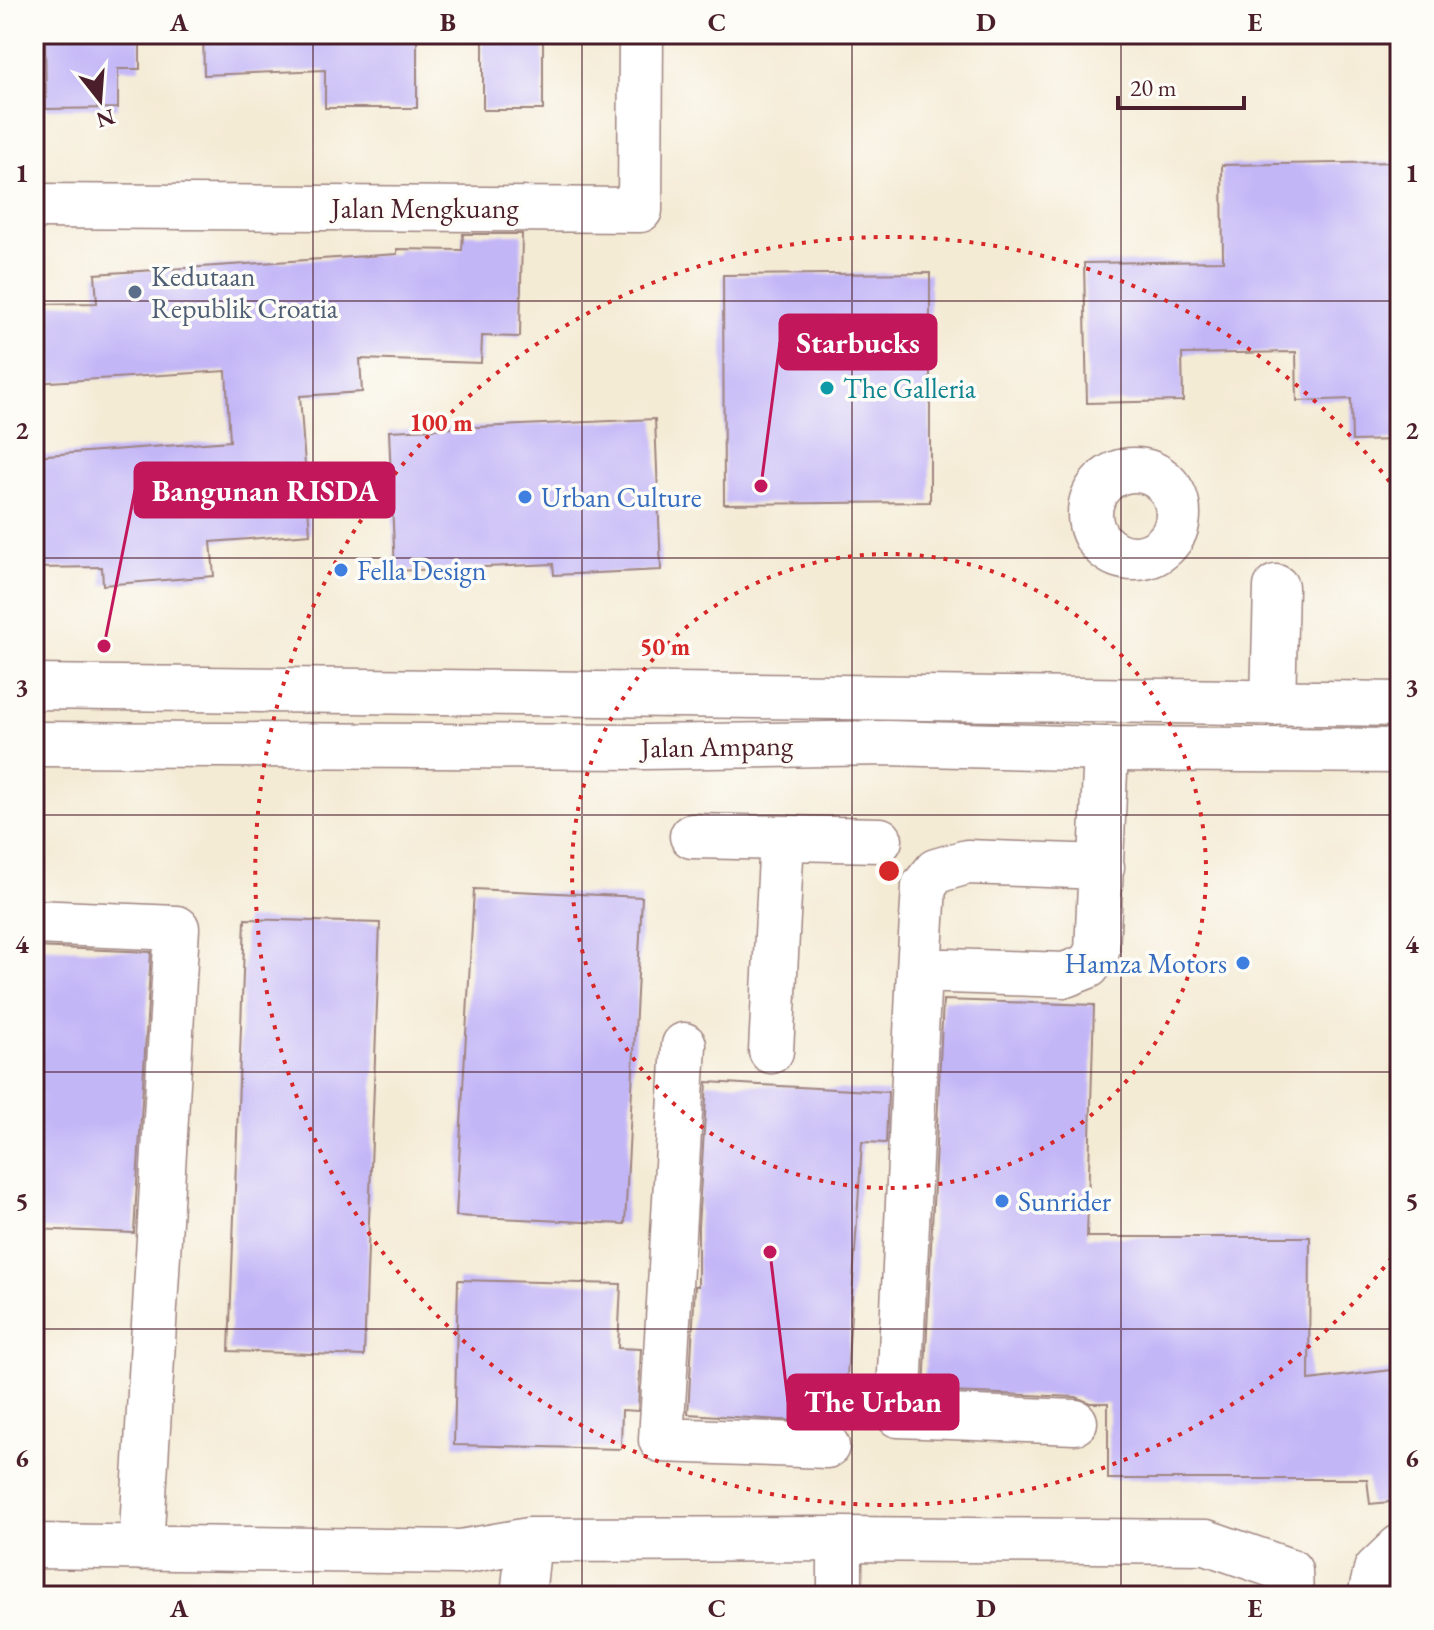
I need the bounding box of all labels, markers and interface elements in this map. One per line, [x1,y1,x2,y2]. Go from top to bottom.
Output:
text: A [169,5,189,39]
text: B [440,5,456,39]
text: C [708,5,726,39]
text: D [976,5,996,39]
text: E [1248,5,1263,39]
north arrow [60,60,140,140]
scale bar [1118,60,1244,110]
text: 20 m [1130,72,1177,103]
text: N [93,102,118,135]
text: 1 [15,156,29,190]
text: 1 [1405,156,1419,190]
street label: Jalan Mengkuang [329,190,520,226]
place label: Kedutaan Republik Croatia [151,258,339,326]
marker: Kedutaan Republik Croatia [126,283,144,301]
callout: Starbucks [780,315,936,369]
text: Starbucks [796,323,920,362]
place label: The Galleria [843,370,977,406]
marker: The Galleria [818,379,836,397]
text: 100 m [409,407,473,438]
text: 2 [15,413,29,447]
text: 2 [1405,413,1419,447]
callout: Bangunan RISDA [135,463,394,517]
text: Bangunan RISDA [152,471,379,510]
place label: Urban Culture [541,479,702,515]
marker: Urban Culture [516,488,534,506]
place label: Fella Design [357,552,487,588]
marker: Fella Design [332,561,350,579]
text: 50 m [640,631,690,662]
text: 3 [15,670,29,704]
text: 3 [1405,670,1419,704]
street label: Jalan Ampang [639,727,794,765]
centre of rings [875,857,903,885]
text: 4 [15,927,29,961]
text: 4 [1405,927,1419,961]
place label: Hamza Motors [1064,945,1227,981]
marker: Hamza Motors [1234,954,1252,972]
place label: Sunrider [1018,1183,1112,1219]
text: 5 [15,1184,29,1218]
text: 5 [1405,1184,1419,1218]
marker: Sunrider [993,1192,1011,1210]
callout: The Urban [788,1375,958,1429]
text: The Urban [804,1382,942,1421]
text: 6 [15,1441,29,1475]
text: 6 [1405,1441,1419,1475]
text: A [169,1591,189,1625]
text: B [440,1591,456,1625]
text: C [708,1591,726,1625]
text: D [976,1591,996,1625]
text: E [1248,1591,1263,1625]

